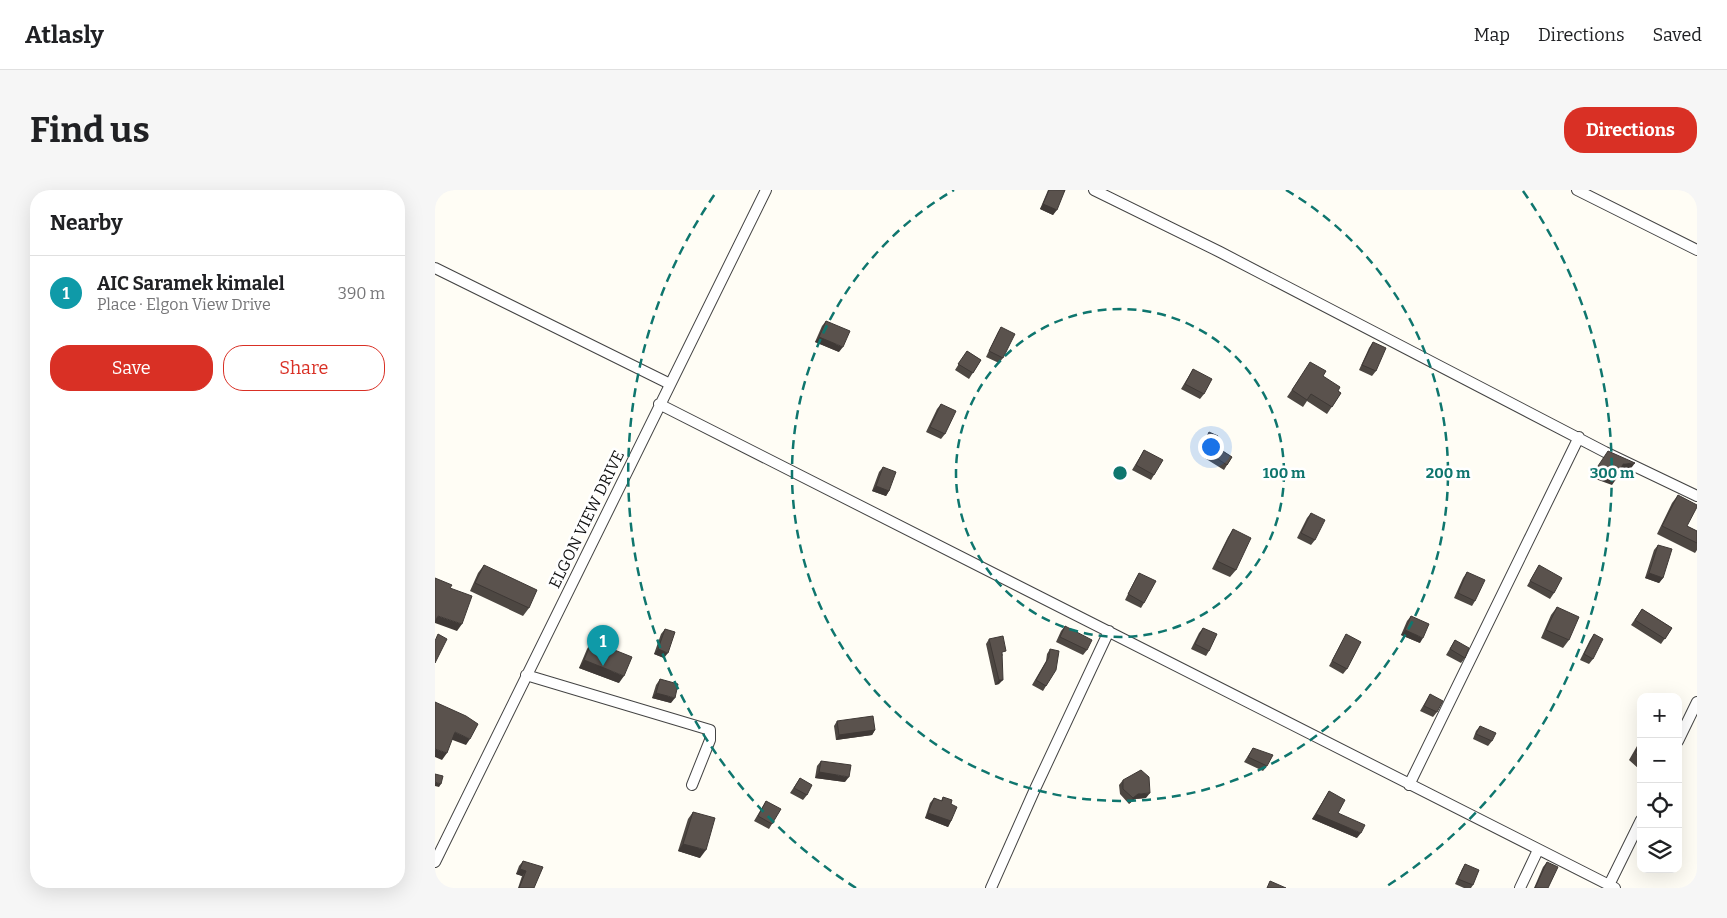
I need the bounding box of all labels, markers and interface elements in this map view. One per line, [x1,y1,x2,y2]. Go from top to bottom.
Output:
text: Atlasly [25,21,104,49]
text: Map [1474,24,1510,46]
text: Directions [1538,24,1625,46]
text: Saved [1653,24,1702,46]
button: Directions [1564,107,1697,153]
text: Find us [30,109,150,151]
text: Nearby [50,210,123,236]
text: AIC Saramek kimalel [97,272,285,295]
text: 1 [63,284,69,303]
text: 390 m [338,284,385,303]
text: Place · Elgon View Drive [97,295,271,314]
button: Save [50,345,213,391]
button: Share [223,345,385,391]
your location [1198,434,1224,460]
street label: ELGON VIEW DRIVE [545,447,628,591]
centre of rings [1111,464,1129,482]
text: 100 m [1263,464,1306,482]
text: 200 m [1426,464,1471,482]
text: 300 m [1590,464,1635,482]
pin: 1 [587,625,619,666]
map controls [1637,693,1682,873]
button: + [1637,693,1682,738]
button: − [1637,738,1682,783]
button: locate [1637,783,1682,828]
button: layers [1637,828,1682,873]

